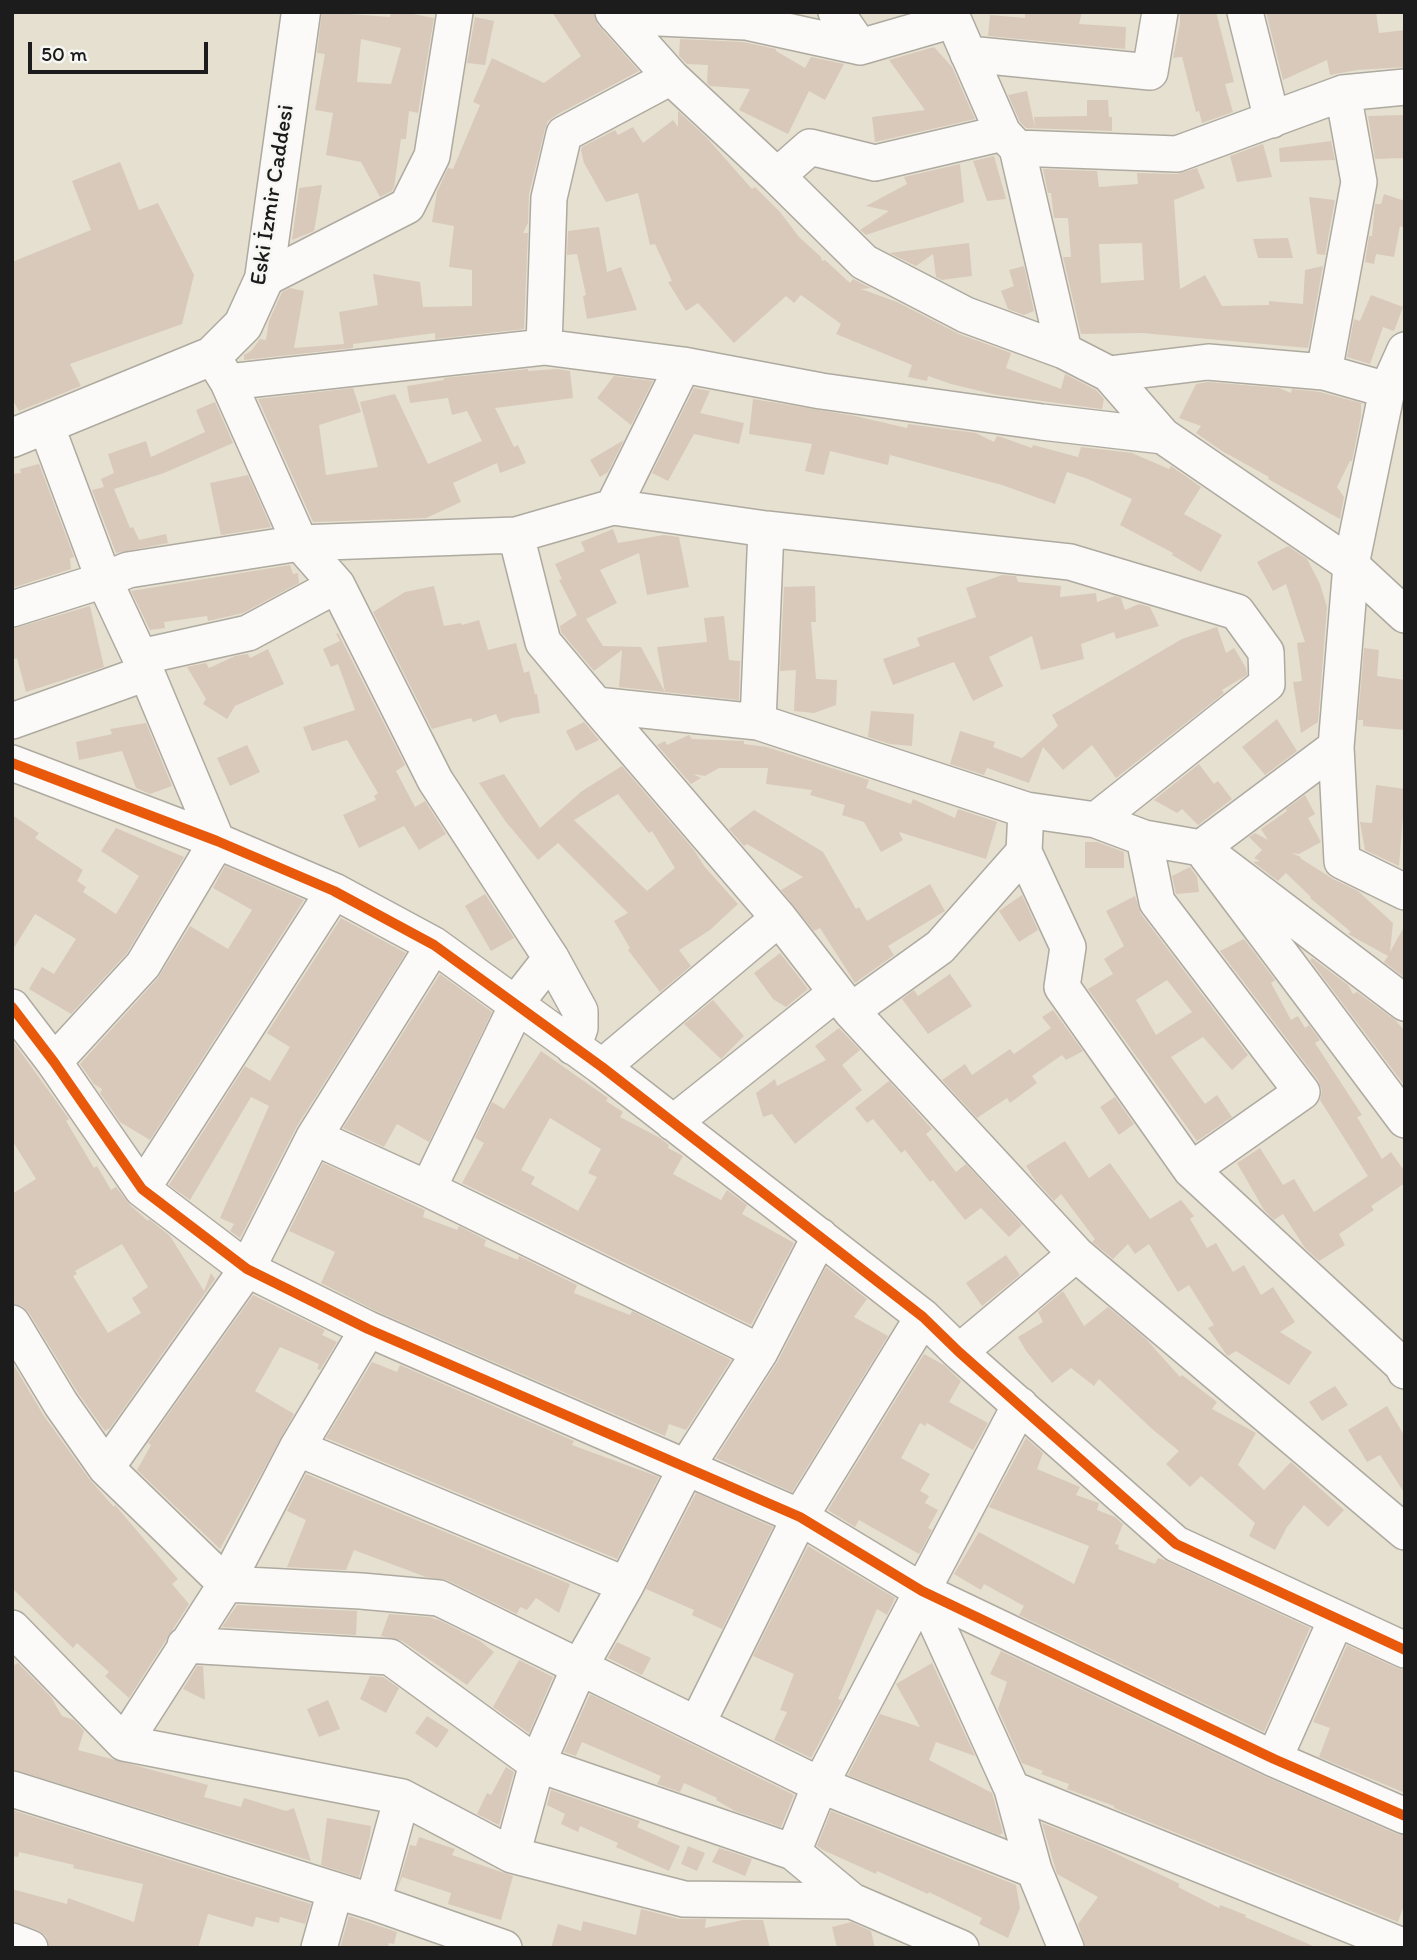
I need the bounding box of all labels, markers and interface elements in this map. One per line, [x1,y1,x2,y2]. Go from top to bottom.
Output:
scale bar [32,28,212,72]
text: 50 m [41,41,87,66]
street label: Eski İzmir Caddesi [245,103,301,287]

